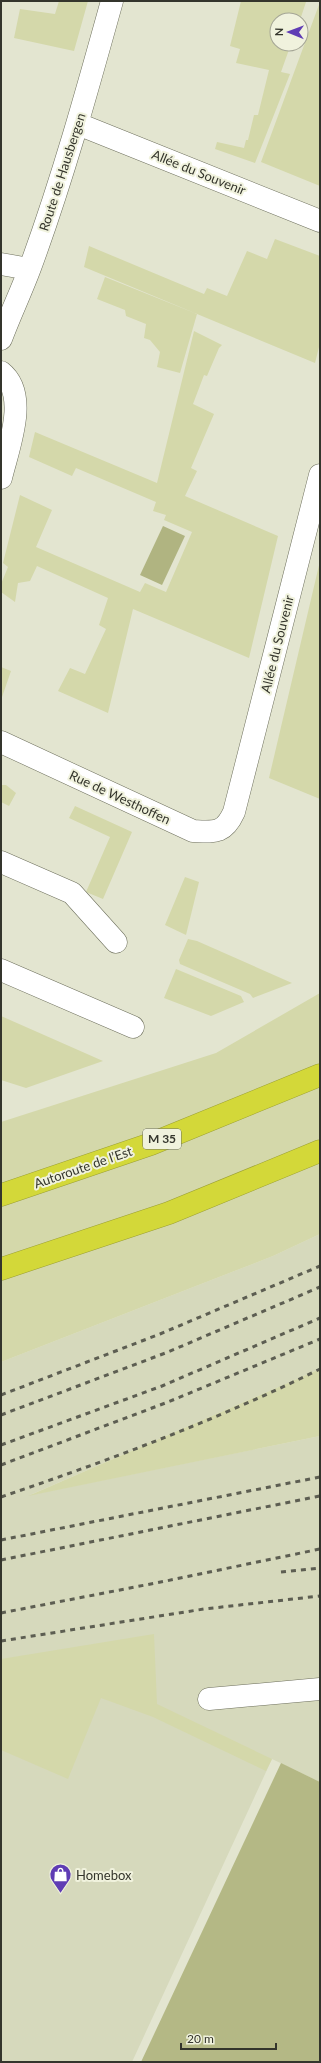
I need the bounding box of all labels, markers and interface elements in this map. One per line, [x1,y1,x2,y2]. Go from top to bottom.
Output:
north arrow [269,12,309,52]
text: N [272,27,285,36]
street label: Route de Hausbergen [35,111,89,233]
street label: Allée du Souvenir [150,146,249,198]
street label: Allée du Souvenir [257,593,297,694]
street label: Rue de Westhoffen [67,767,173,827]
road number: M 35 [143,1129,181,1149]
street label: Autoroute de l’Est [32,1143,135,1191]
shop icon: Homebox [48,1862,74,1895]
place label: Homebox [76,1867,132,1883]
scale bar [181,2025,276,2051]
text: 20 m [187,2031,214,2046]

